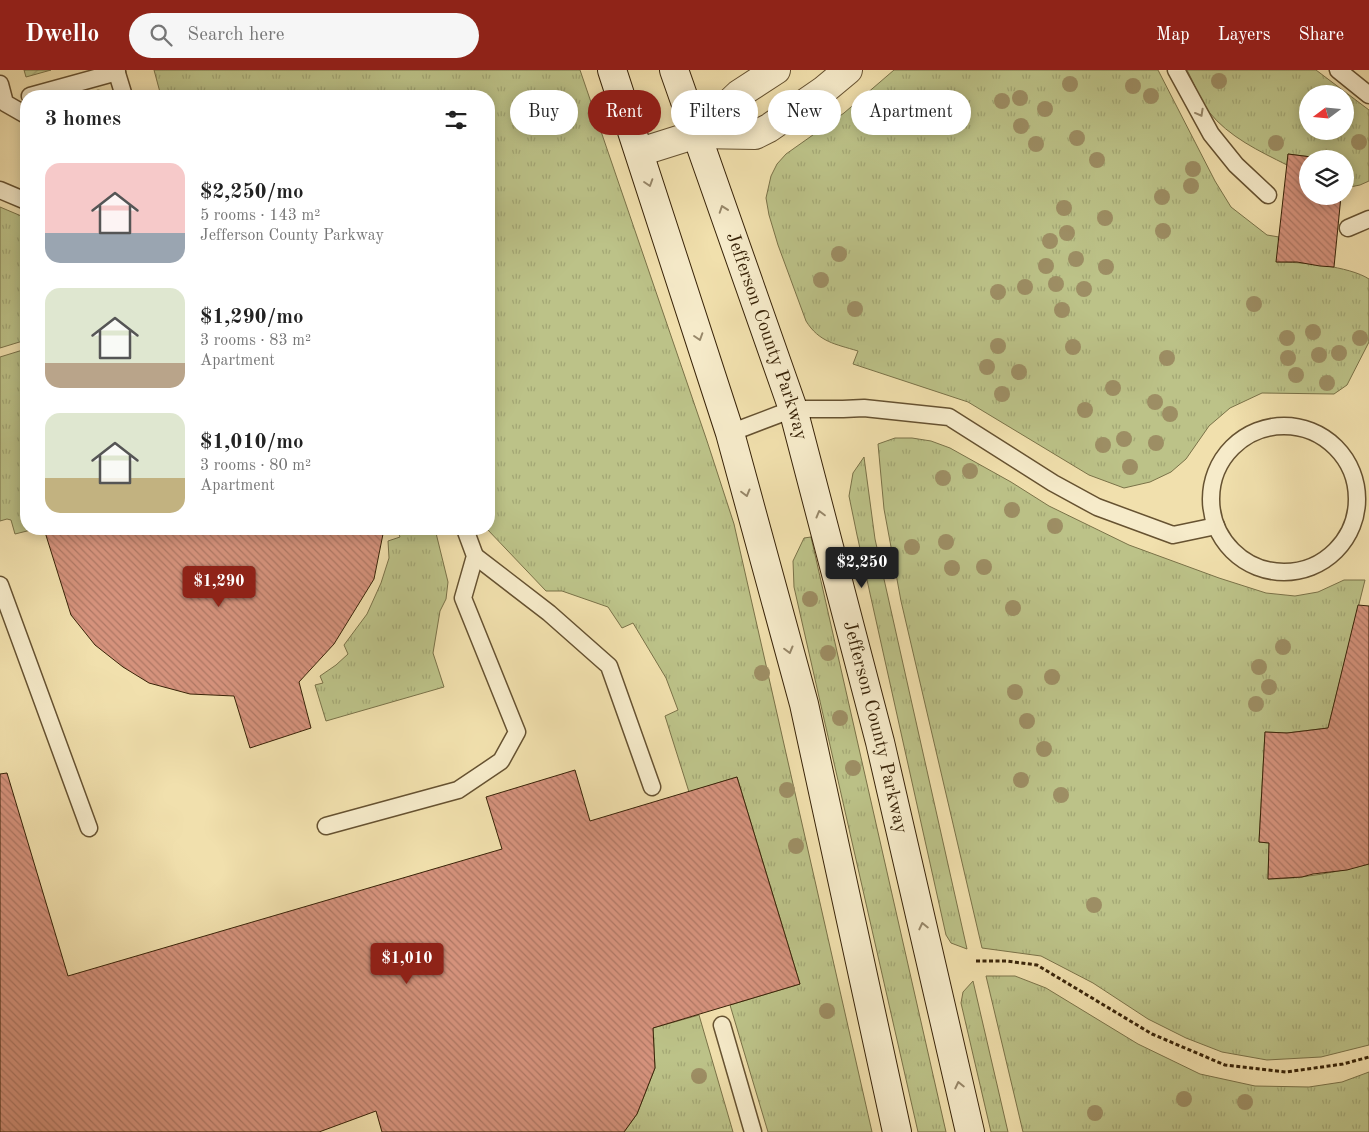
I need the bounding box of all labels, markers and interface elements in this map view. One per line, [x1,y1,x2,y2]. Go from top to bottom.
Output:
search box [129,13,479,58]
icon: search [147,21,175,49]
text: Dwello [25,23,99,47]
text: Search here [187,26,285,45]
text: Map [1156,26,1190,44]
text: Layers [1218,26,1270,44]
text: Share [1298,26,1344,44]
north arrow [1299,85,1354,140]
map controls [1299,85,1354,205]
chip: Buy [510,90,578,135]
chip: Rent [588,90,661,135]
chip: Filters [671,90,758,135]
chip: New [768,90,841,135]
chip: Apartment [851,90,971,135]
icon: filters [442,106,470,134]
one-way arrow [1193,107,1203,116]
text: 3 homes [45,109,121,130]
button: layers [1299,150,1354,205]
one-way arrow [644,178,654,186]
text: $2,250/mo [200,182,304,203]
icon: home [85,183,145,243]
one-way arrow [719,205,729,214]
text: 5 rooms · 143 m² [200,208,320,224]
text: Jefferson County Parkway [200,228,384,244]
street label: Jefferson County Parkway [722,230,810,442]
text: $1,290/mo [200,307,304,328]
icon: home [85,308,145,368]
text: 3 rooms · 83 m² [200,333,311,349]
one-way arrow [693,333,703,341]
text: Apartment [200,353,275,369]
text: $1,010/mo [200,432,304,453]
icon: home [85,433,145,493]
text: 3 rooms · 80 m² [200,458,311,474]
text: Apartment [200,478,275,494]
one-way arrow [740,488,751,497]
one-way arrow [816,510,826,518]
pin: $2,250 [821,546,903,589]
text: $2,250 [837,555,887,571]
pin: $1,290 [178,566,260,608]
text: $1,290 [194,574,244,590]
street label: Jefferson County Parkway [839,619,910,836]
one-way arrow [783,645,794,654]
one-way arrow [918,922,929,931]
pin: $1,010 [366,942,448,985]
text: $1,010 [382,951,432,967]
one-way arrow [954,1080,965,1089]

